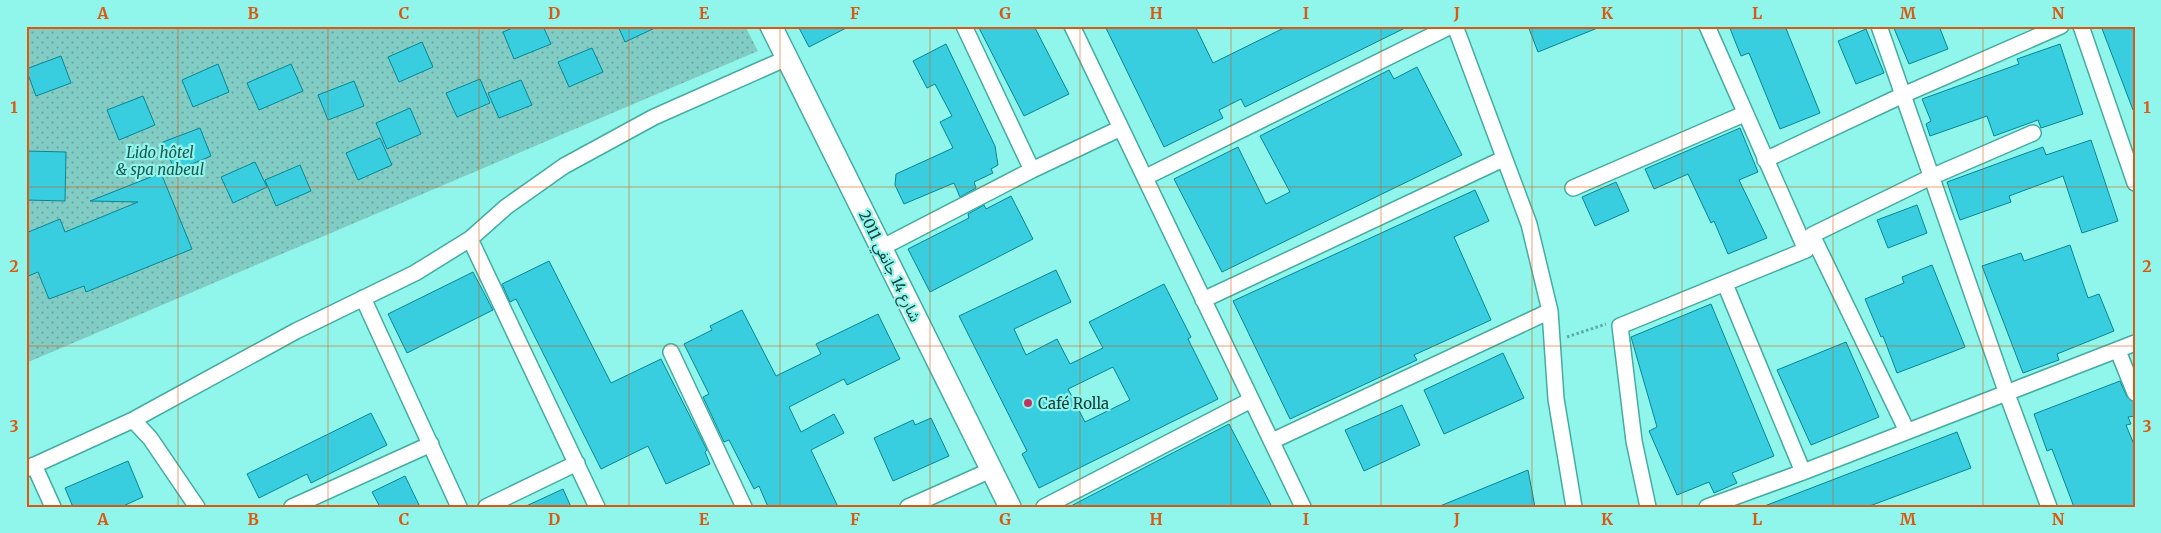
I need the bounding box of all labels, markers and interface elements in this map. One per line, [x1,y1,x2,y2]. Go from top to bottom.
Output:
text: A [96,3,109,23]
text: B [247,3,259,23]
text: C [399,3,409,23]
text: D [548,3,560,23]
text: E [699,3,710,23]
text: F [850,3,860,23]
text: G [999,3,1011,23]
text: H [1149,3,1163,23]
text: I [1303,3,1309,23]
text: J [1453,3,1460,23]
text: K [1601,3,1613,23]
text: L [1752,3,1762,23]
text: M [1900,3,1917,23]
text: N [2052,3,2065,23]
text: 1 [10,97,18,117]
text: 1 [2143,97,2151,117]
park label: Lido hôtel & spa nabeul [116,143,204,179]
street label: شارع 14 جانفي 2011 [852,207,925,326]
text: 2 [9,256,19,276]
text: 2 [2142,256,2152,276]
place label: Café Rolla [1038,394,1109,413]
marker: Café Rolla [1022,397,1034,409]
text: 3 [9,416,19,436]
text: 3 [2142,416,2152,436]
text: A [96,509,109,529]
text: B [247,509,259,529]
text: C [399,509,409,529]
text: D [548,509,560,529]
text: E [699,509,710,529]
text: F [850,509,860,529]
text: G [999,509,1011,529]
text: H [1149,509,1163,529]
text: I [1303,509,1309,529]
text: J [1453,509,1460,529]
text: K [1601,509,1613,529]
text: L [1752,509,1762,529]
text: M [1900,509,1917,529]
text: N [2052,509,2065,529]

